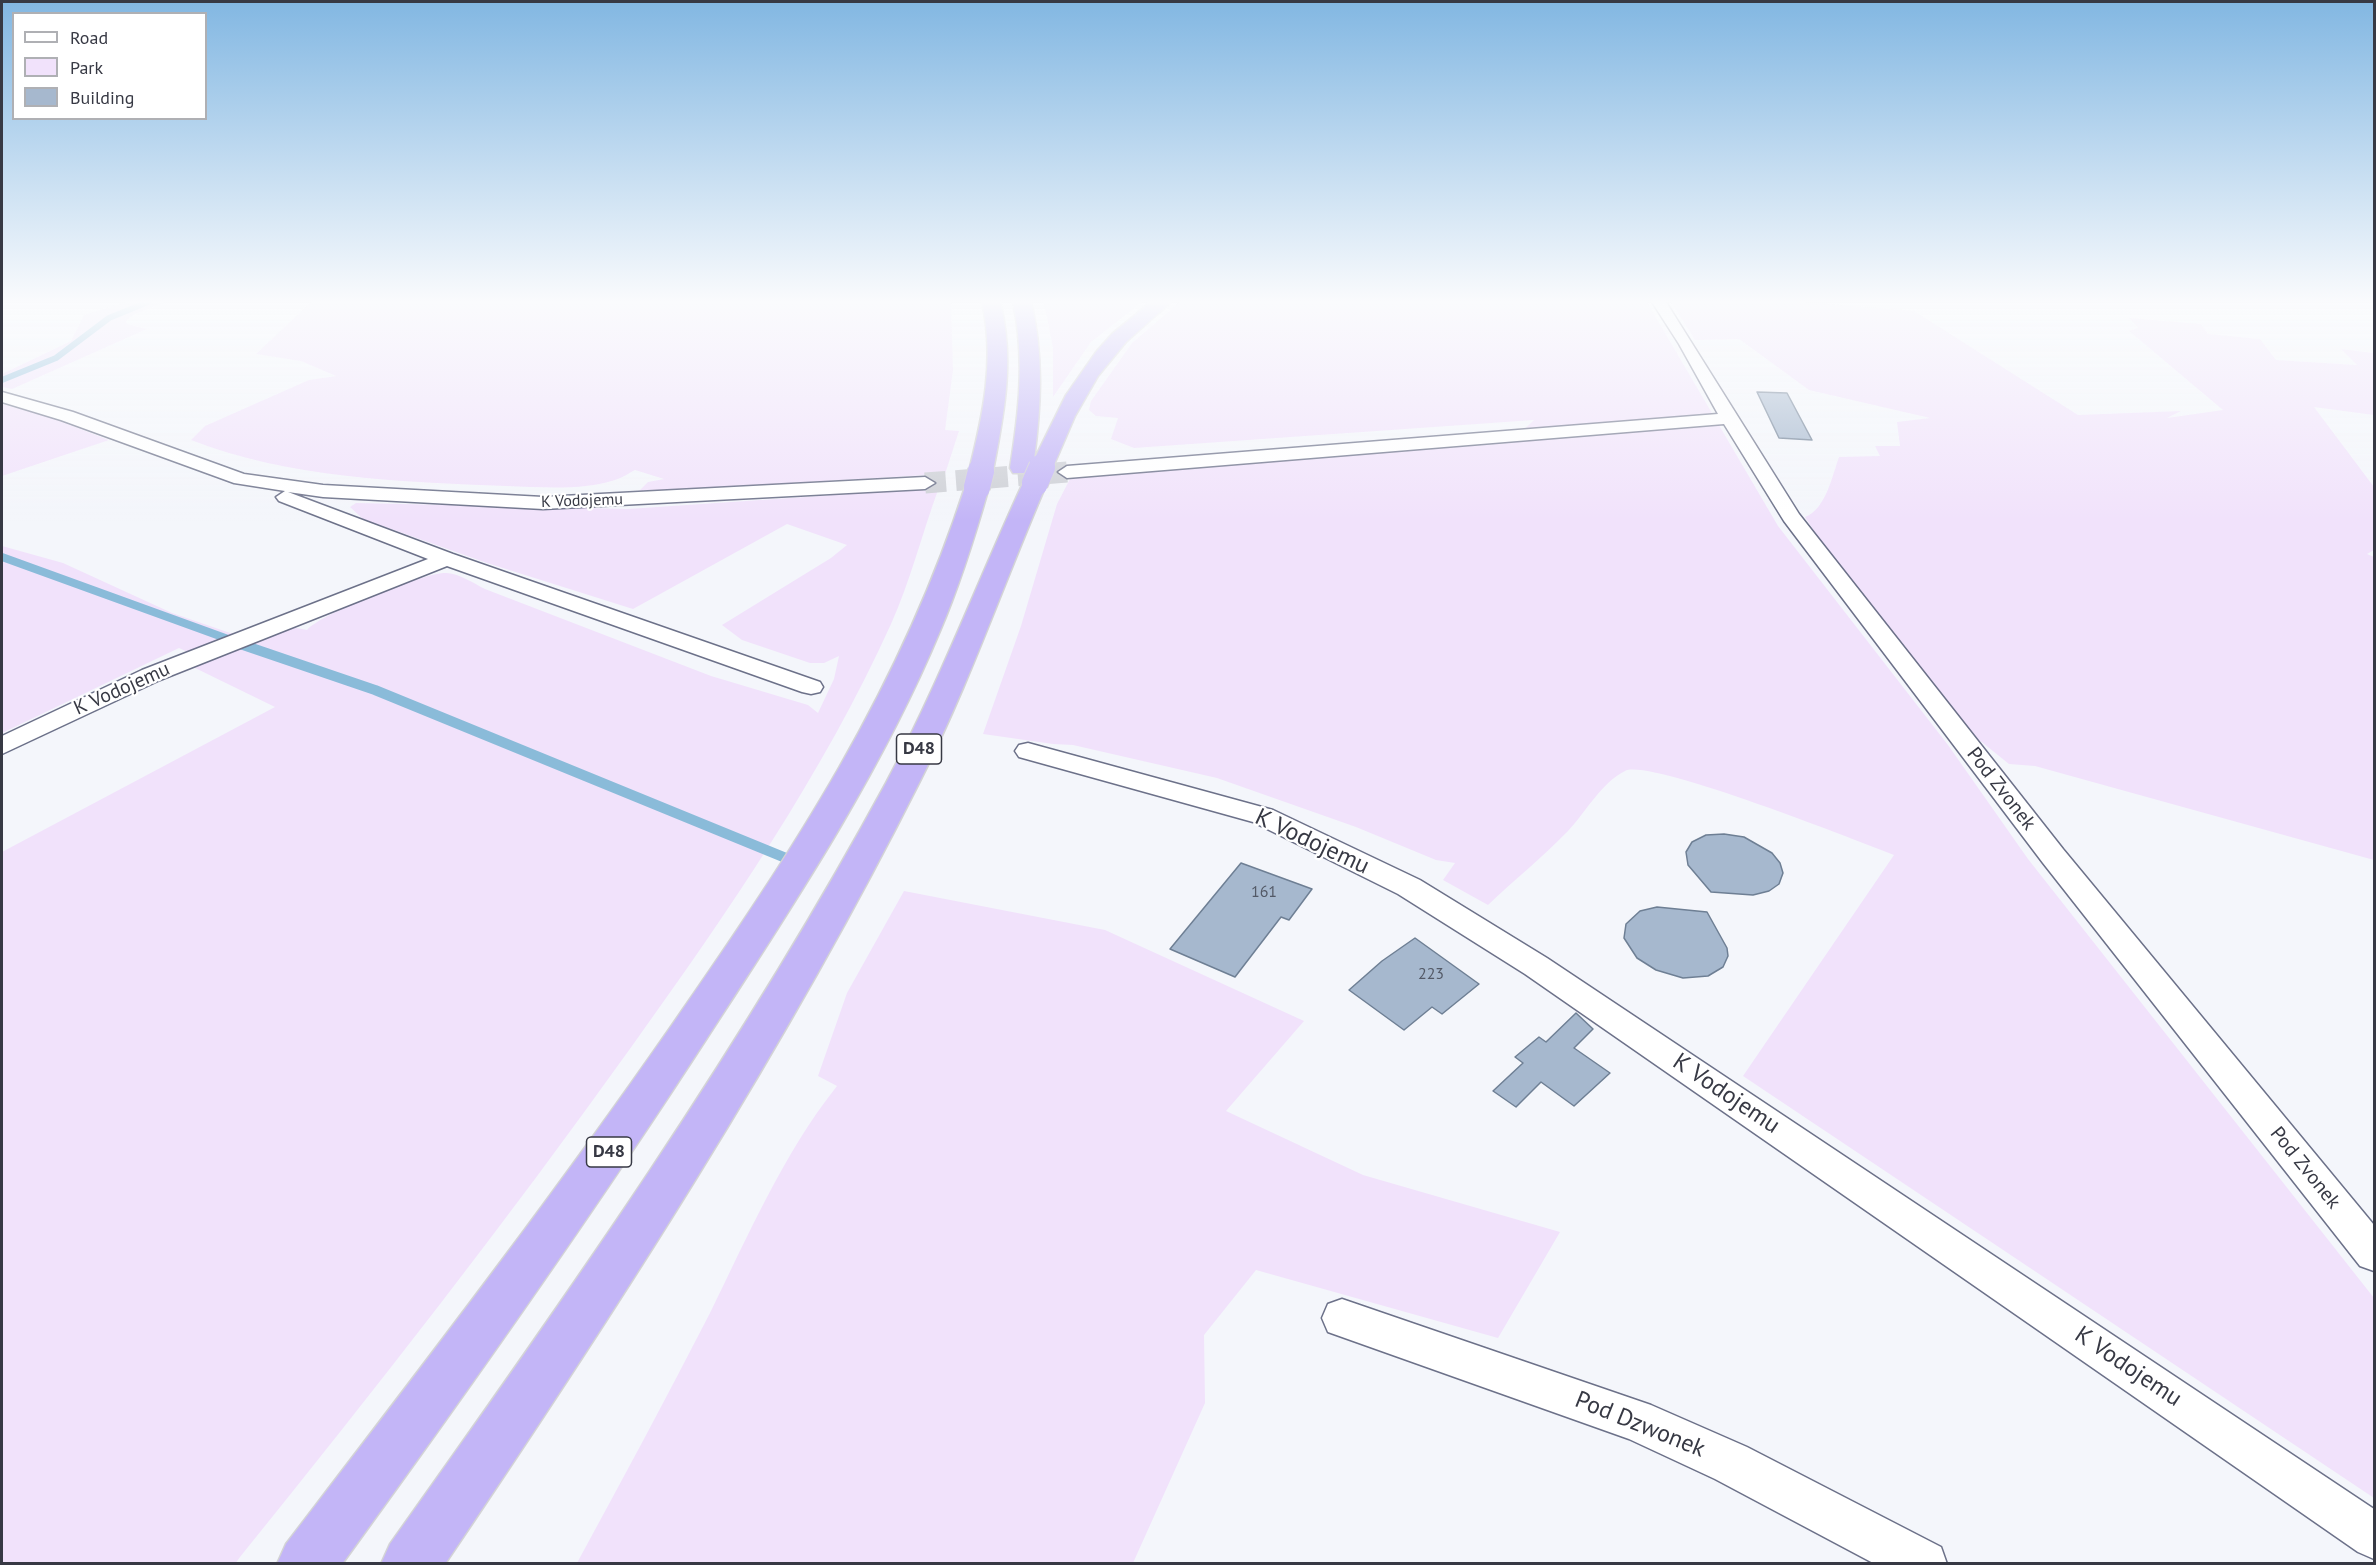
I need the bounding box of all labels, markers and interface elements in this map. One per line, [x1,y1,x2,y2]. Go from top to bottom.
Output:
legend [12,12,207,120]
text: Road [70,26,108,49]
text: Park [70,56,103,79]
text: Building [70,86,134,109]
street label: K Vodojemu [541,490,623,512]
street label: K Vodojemu [70,657,174,721]
road number: D48 [896,734,942,764]
street label: Pod Zvonek [1961,743,2041,835]
street label: K Vodojemu [1250,803,1374,881]
house number: 161 [1251,882,1277,902]
house number: 223 [1418,964,1444,984]
street label: K Vodojemu [1667,1048,1785,1140]
street label: Pod Zvonek [2265,1122,2345,1214]
road number: D48 [586,1137,632,1167]
street label: K Vodojemu [2069,1321,2187,1413]
street label: Pod Dzwonek [1571,1386,1709,1464]

